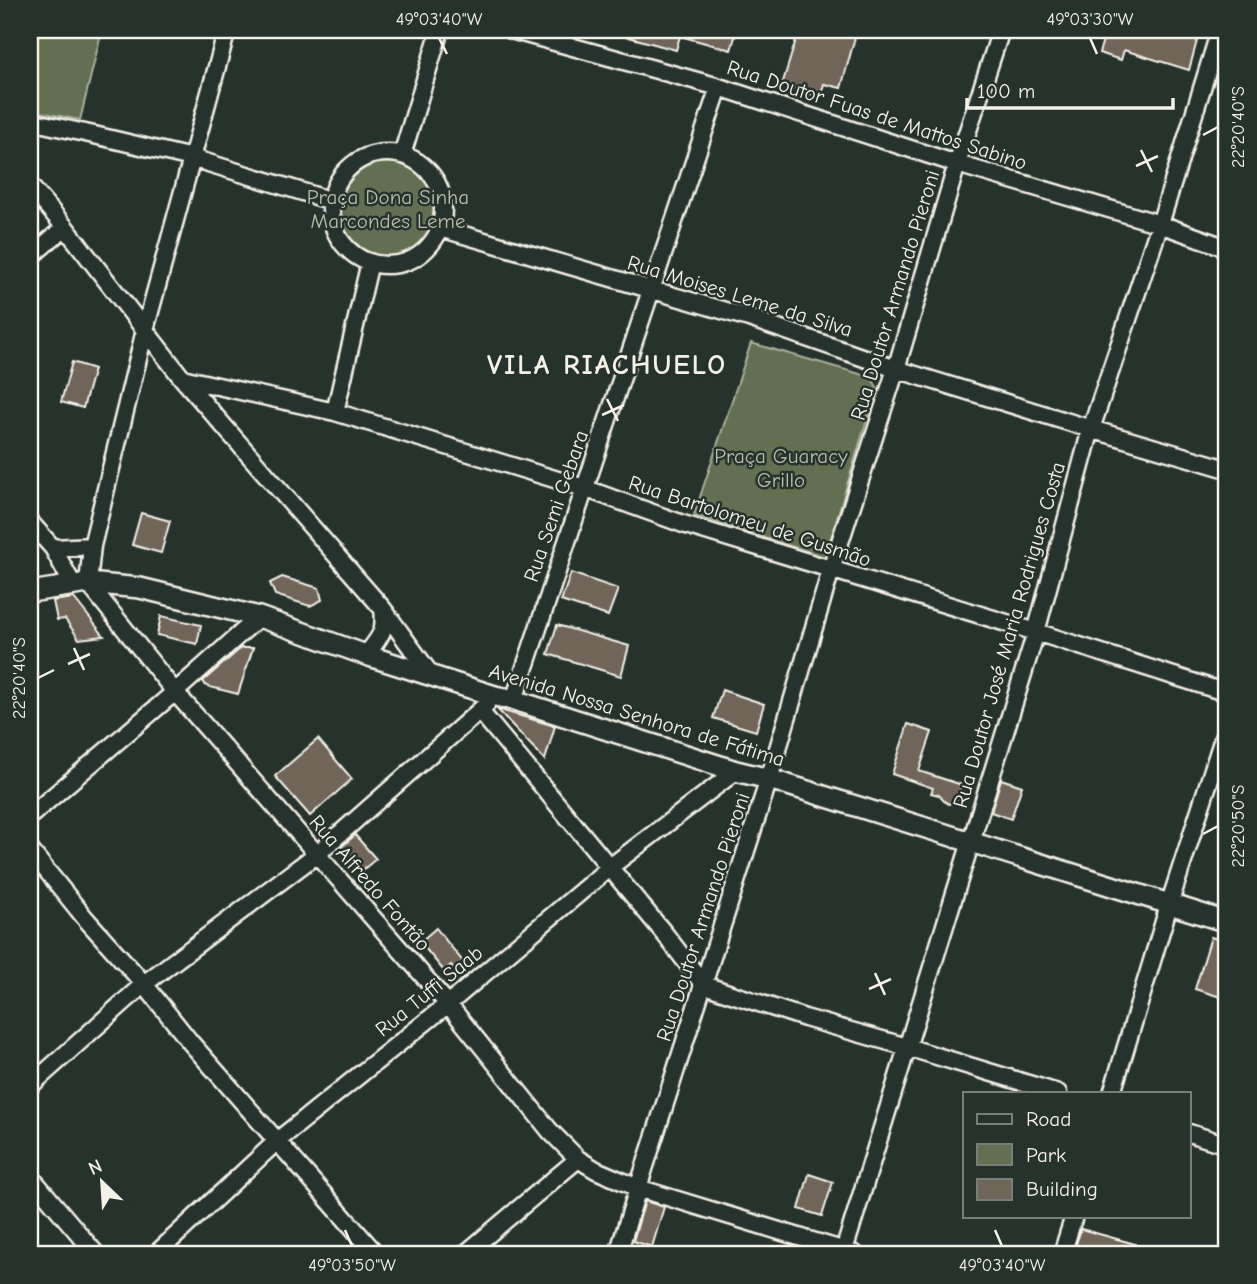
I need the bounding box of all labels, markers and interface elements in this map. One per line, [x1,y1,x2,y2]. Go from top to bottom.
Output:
text: 49°03'40"W [396,9,483,30]
text: 49°03'30"W [1047,9,1134,30]
street label: Rua Doutor Fuas de Mattos Sabino [724,55,1030,175]
scale bar [967,66,1173,110]
text: 100 m [977,79,1035,103]
text: 22°20'40"S [1228,86,1249,168]
street label: Rua Doutor Armando Pieroni [845,167,945,423]
park label: Praça Dona Sinha Marcondes Leme [307,185,469,233]
street label: Rua Moises Leme da Silva [624,250,856,342]
district label: VILA RIACHUELO [487,349,727,381]
street label: Rua Semi Gebara [519,427,593,585]
park label: Praça Guaracy Grillo [714,444,848,492]
street label: Rua Doutor José Maria Rodrigues Costa [948,459,1070,811]
street label: Rua Bartolomeu de Gusmão [626,470,874,572]
text: 22°20'40"S [9,637,30,719]
street label: Avenida Nossa Senhora de Fátima [486,659,788,771]
text: 22°20'50"S [1228,785,1249,867]
street label: Rua Doutor Armando Pieroni [651,790,755,1044]
street label: Rua Alfredo Fontão [304,810,436,956]
street label: Rua Tuffi Saab [371,941,487,1041]
legend [963,1092,1190,1218]
text: Road [1026,1107,1071,1131]
text: Park [1026,1143,1066,1167]
north arrow [66,1148,136,1218]
text: N [85,1155,106,1180]
text: Building [1026,1177,1098,1201]
text: 49°03'50"W [308,1255,396,1276]
text: 49°03'40"W [959,1255,1046,1276]

